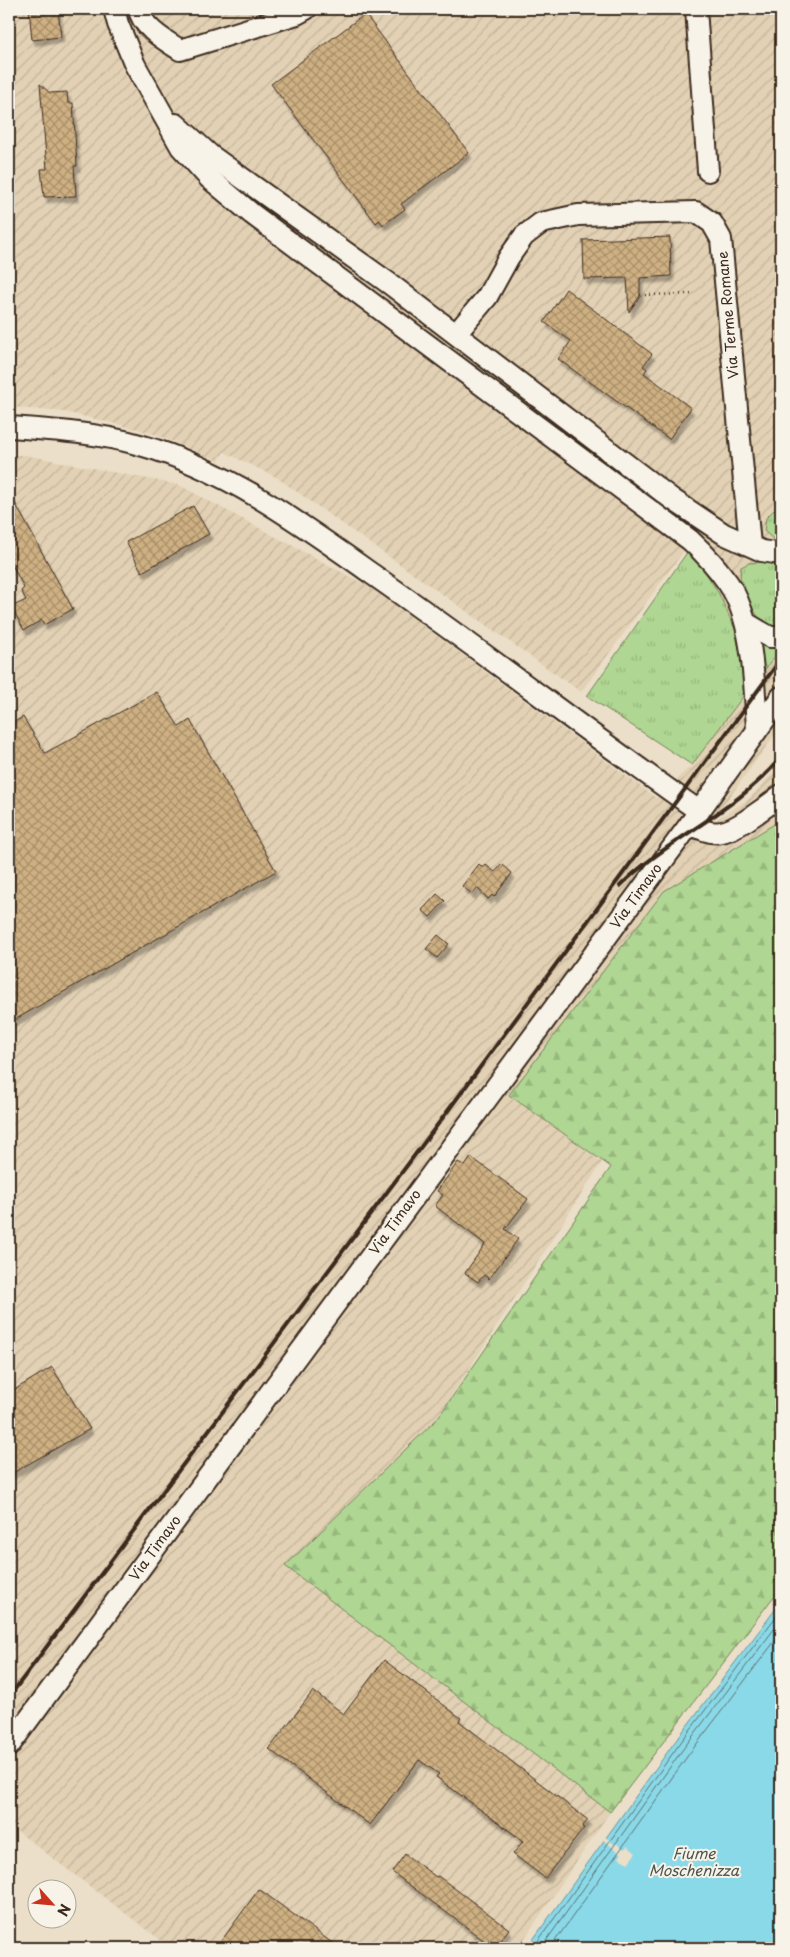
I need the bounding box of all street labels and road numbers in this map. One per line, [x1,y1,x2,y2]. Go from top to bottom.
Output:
street label: Via Terme Romane [711,250,744,380]
street label: Via Timavo [605,858,667,933]
street label: Via Timavo [364,1184,426,1259]
street label: Via Timavo [124,1510,186,1585]

